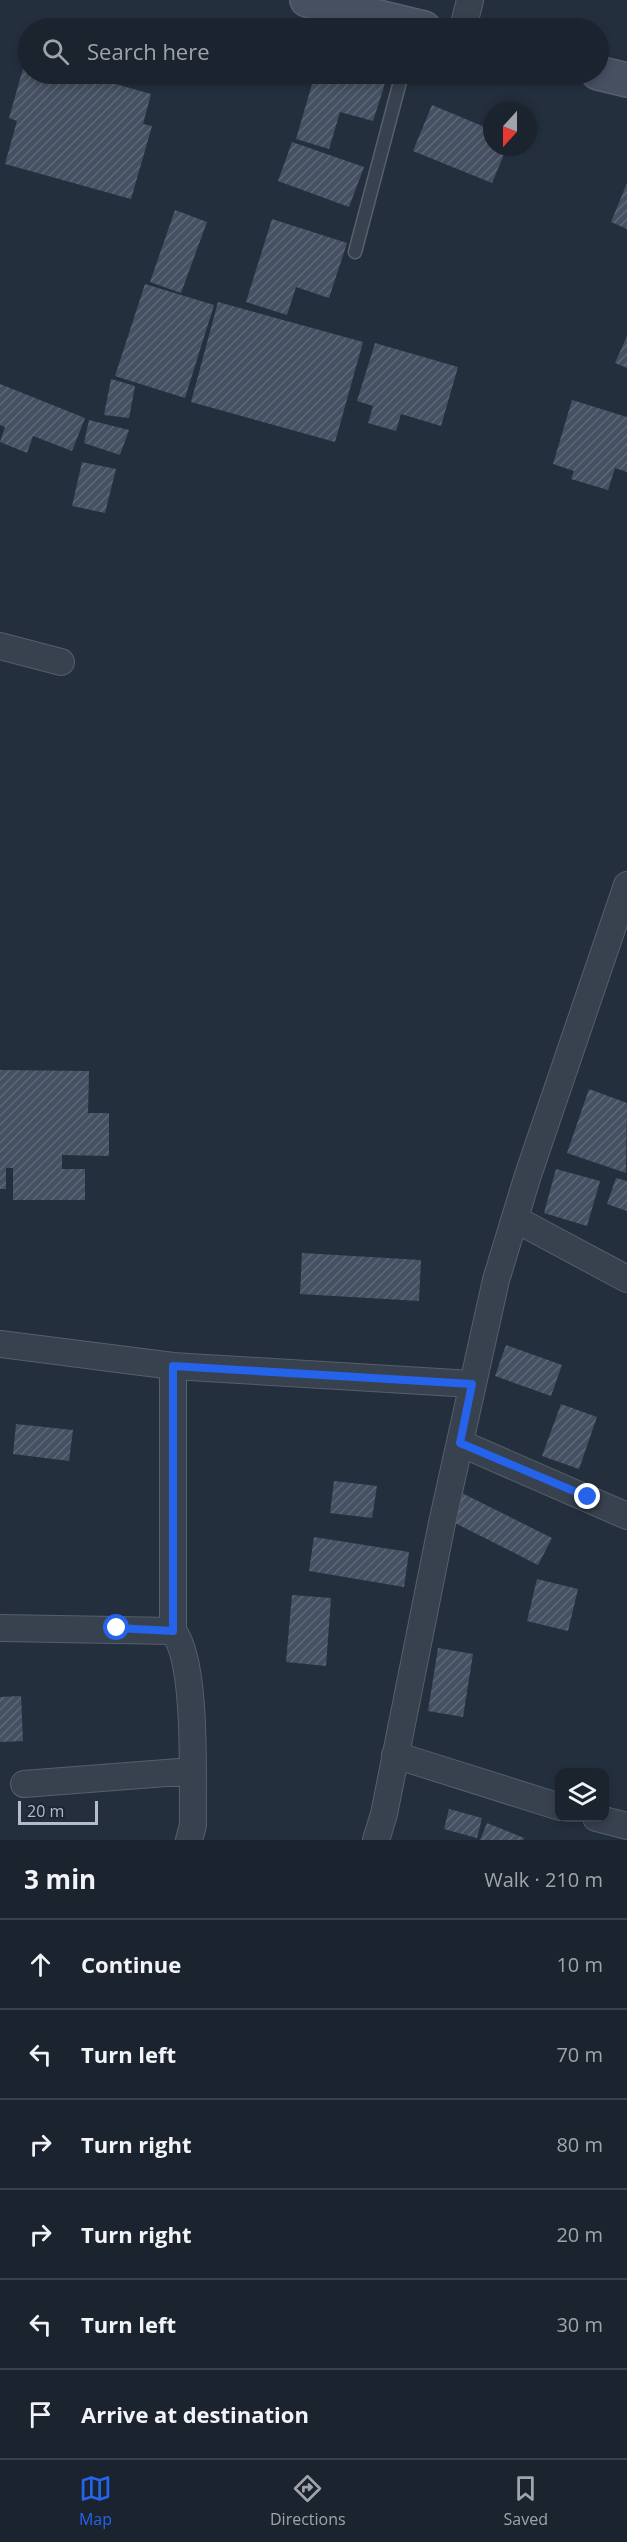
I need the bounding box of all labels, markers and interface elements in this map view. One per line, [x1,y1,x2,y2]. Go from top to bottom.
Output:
search box [18,18,609,84]
icon: search [39,35,72,68]
text: Search here [87,36,210,66]
north arrow [483,102,537,156]
route end [574,1483,600,1509]
route start [103,1614,129,1640]
map controls [555,1768,609,1822]
button: layers [555,1768,609,1822]
scale bar [18,1798,98,1826]
text: 20 m [27,1800,64,1822]
text: 3 min [24,1861,96,1897]
text: Walk · 210 m [484,1866,603,1893]
icon: ahead [24,1948,57,1981]
text: Continue [81,1949,181,1979]
text: 10 m [556,1951,603,1978]
icon: left [24,2038,57,2071]
text: Turn left [81,2039,176,2069]
text: 70 m [556,2041,603,2068]
icon: right [24,2128,57,2161]
text: Turn right [81,2129,192,2159]
text: 80 m [556,2131,603,2158]
icon: right [24,2218,57,2251]
text: Turn right [81,2219,192,2249]
text: 20 m [556,2221,603,2248]
icon: left [24,2308,57,2341]
text: Turn left [81,2309,176,2339]
text: 30 m [556,2311,603,2338]
icon: arrive [24,2398,57,2431]
text: Arrive at destination [81,2399,309,2429]
tab: Map [79,2472,112,2530]
tab: Directions [270,2472,346,2530]
tab: Saved [504,2472,548,2530]

